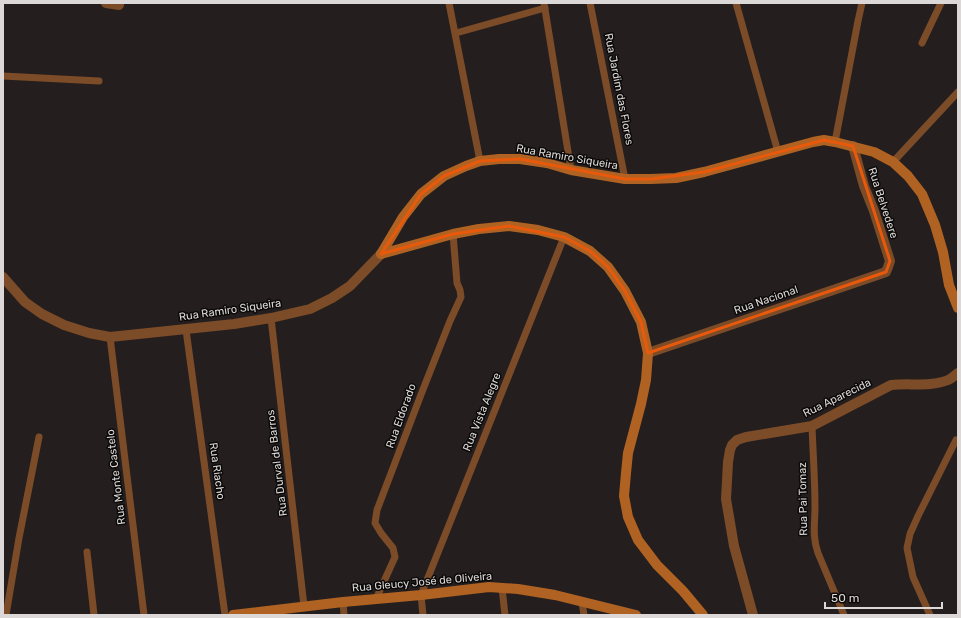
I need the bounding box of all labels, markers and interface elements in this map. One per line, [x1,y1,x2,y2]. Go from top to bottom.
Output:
street label: Rua Jardim das Flores [602,32,636,146]
street label: Rua Ramiro Siqueira [515,142,619,172]
street label: Rua Belvedere [865,166,901,240]
street label: Rua Nacional [732,283,800,317]
street label: Rua Ramiro Siqueira [178,296,282,324]
street label: Rua Vista Alegre [460,371,504,453]
street label: Rua Aparecida [801,376,873,420]
street label: Rua Eldorado [383,382,419,450]
street label: Rua Durval de Barros [264,409,290,517]
street label: Rua Monte Castelo [104,429,128,525]
street label: Rua Riacho [207,442,227,500]
street label: Rua Pai Tomaz [796,462,810,536]
street label: Rua Gleucy José de Oliveira [351,569,493,595]
scale bar [825,584,942,610]
text: 50 m [831,591,859,605]

